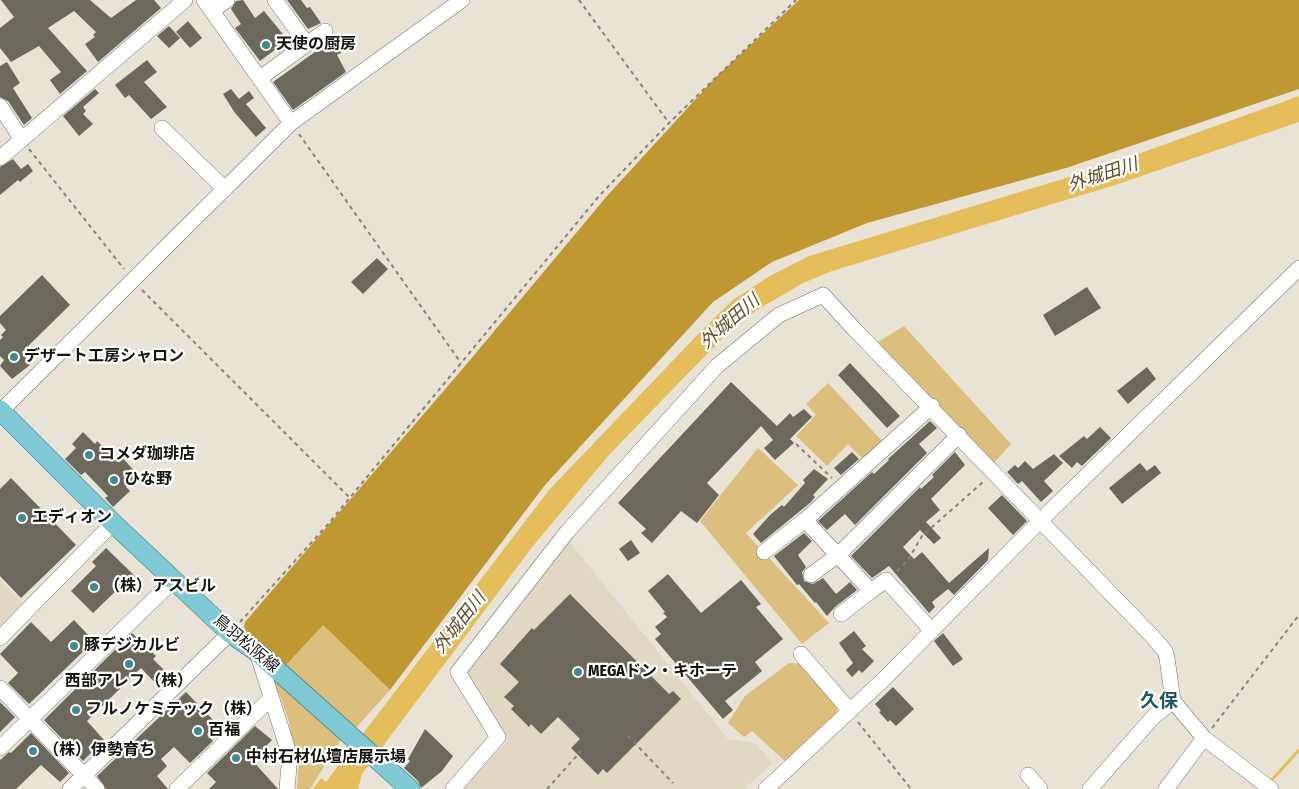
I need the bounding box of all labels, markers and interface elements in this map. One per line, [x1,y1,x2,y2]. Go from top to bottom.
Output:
place label: 天使の厨房 [276,35,356,55]
marker: 天使の厨房 [260,39,272,51]
water label: 外城田川 [1065,154,1141,196]
water label: 外城田川 [696,290,764,354]
place label: デザート工房シャロン [24,347,184,367]
marker: デザート工房シャロン [8,351,20,363]
place label: コメダ珈琲店 [99,445,195,465]
marker: コメダ珈琲店 [83,449,95,461]
place label: ひな野 [124,470,172,490]
marker: ひな野 [108,474,120,486]
place label: エディオン [32,508,112,528]
marker: エディオン [16,512,28,524]
place label: （株）アスビル [104,577,216,597]
marker: （株）アスビル [88,581,100,593]
water label: 外城田川 [429,588,491,658]
street label: 鳥羽松阪線 [209,611,283,677]
place label: 豚デジカルビ [84,636,180,656]
marker: 豚デジカルビ [68,640,80,652]
marker: 西部アレフ（株） [123,658,135,670]
place label: MEGAドン・キホーテ [588,662,737,682]
marker: MEGAドン・キホーテ [572,666,584,678]
place label: 西部アレフ（株） [65,672,193,692]
district label: 久保 [1140,691,1178,713]
place label: フルノケミテック（株） [86,700,262,720]
marker: フルノケミテック（株） [70,704,82,716]
place label: 百福 [208,721,240,741]
marker: 百福 [192,725,204,737]
place label: （株）伊勢育ち [43,741,155,761]
marker: （株）伊勢育ち [27,745,39,757]
place label: 中村石材仏壇店展示場 [246,748,406,768]
marker: 中村石材仏壇店展示場 [230,752,242,764]

